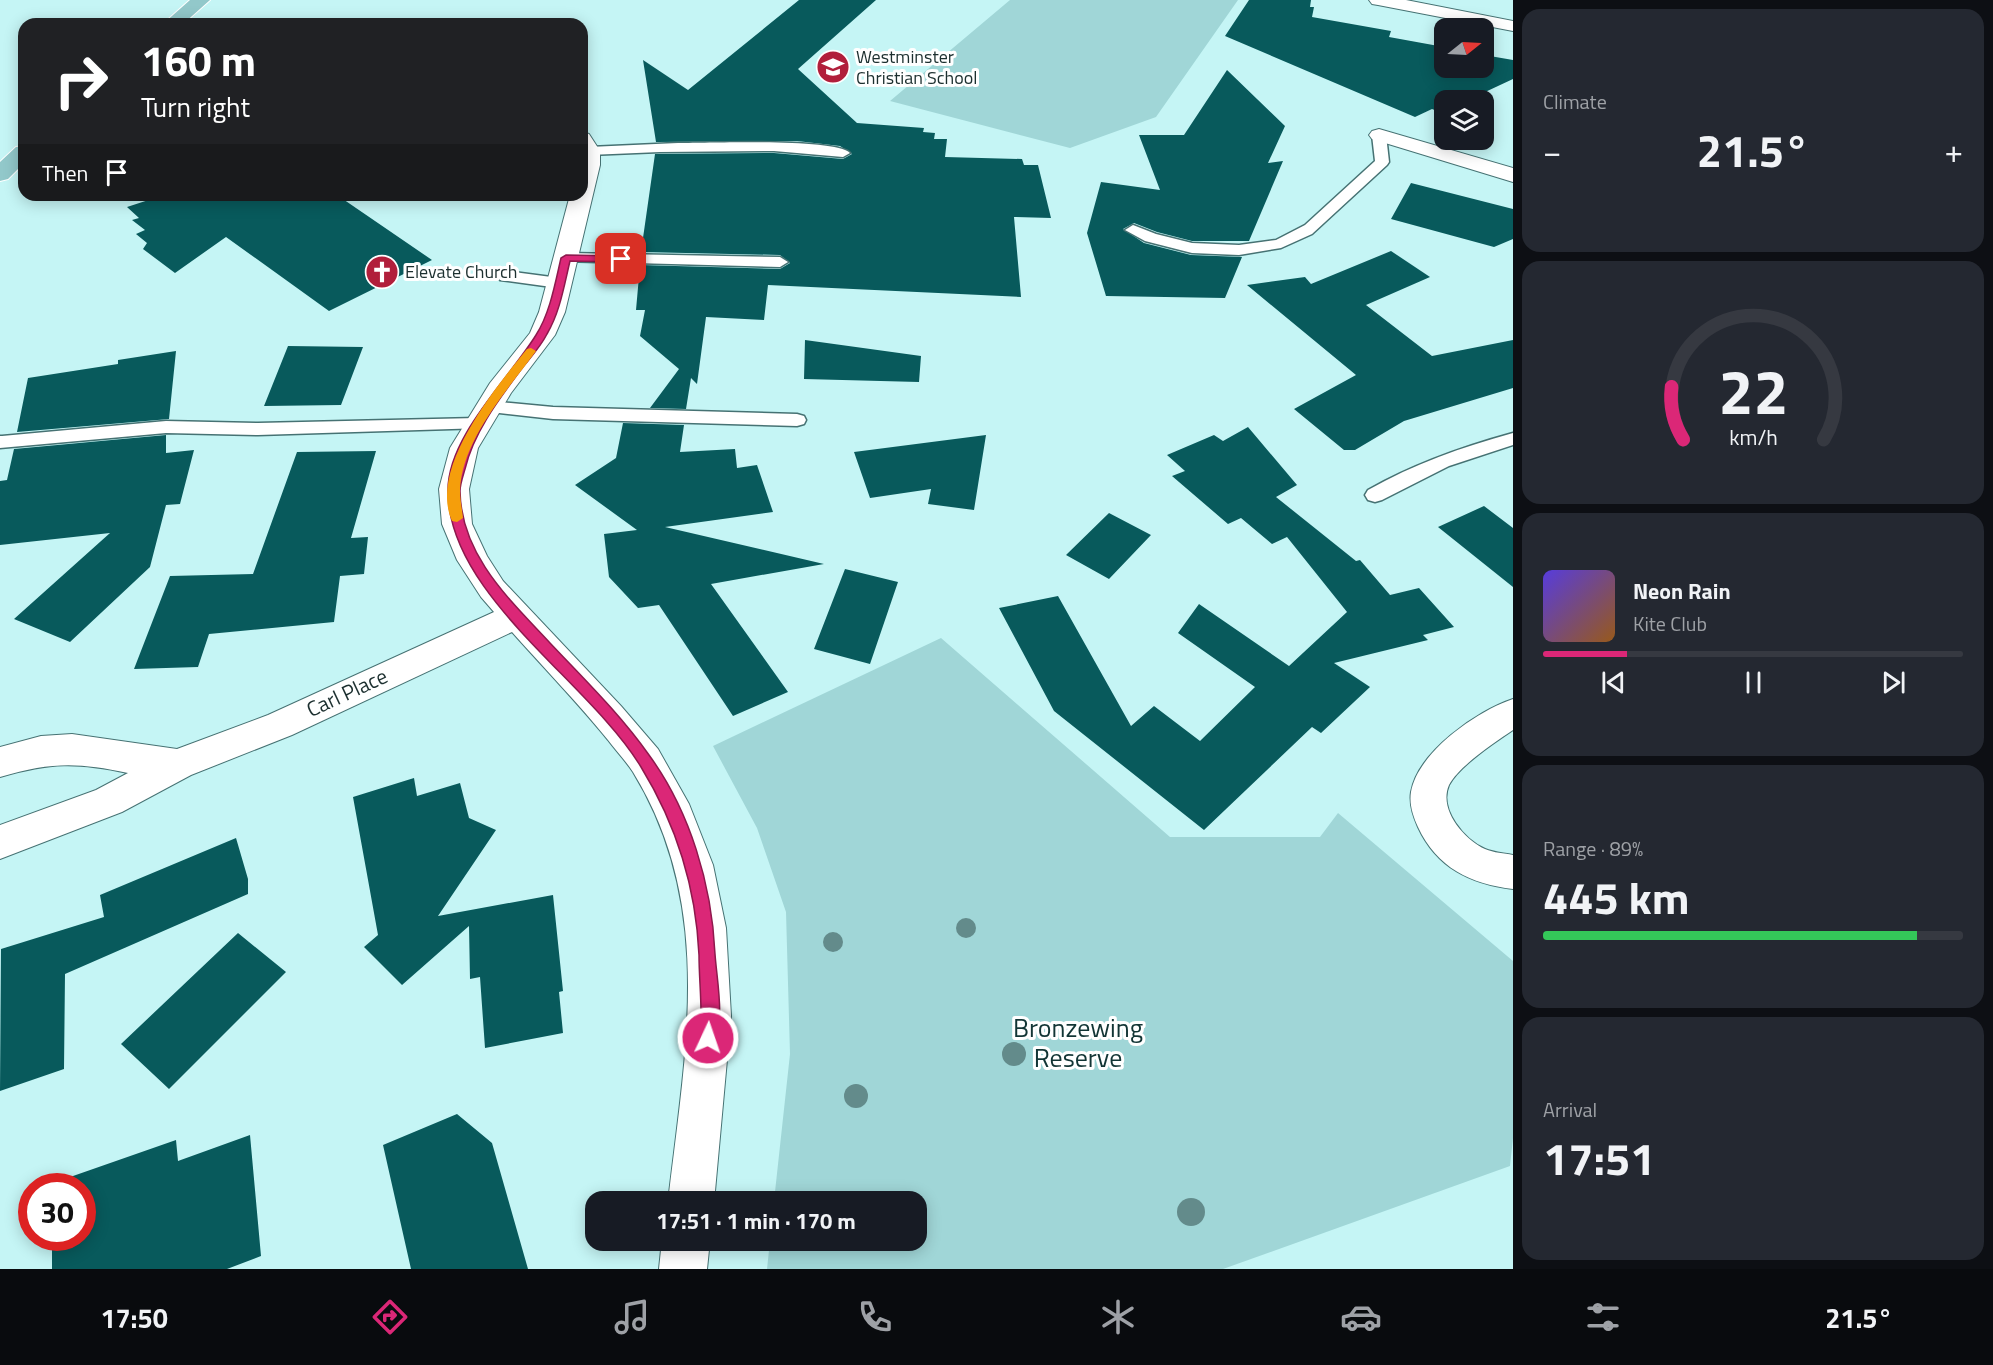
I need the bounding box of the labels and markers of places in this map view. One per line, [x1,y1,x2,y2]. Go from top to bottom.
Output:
place label: Westminster Christian School [856,43,977,91]
school or university icon: Westminster Christian School [815,49,851,85]
pin [595,233,646,284]
church icon: Elevate Church [364,254,400,290]
place label: Elevate Church [405,258,518,285]

